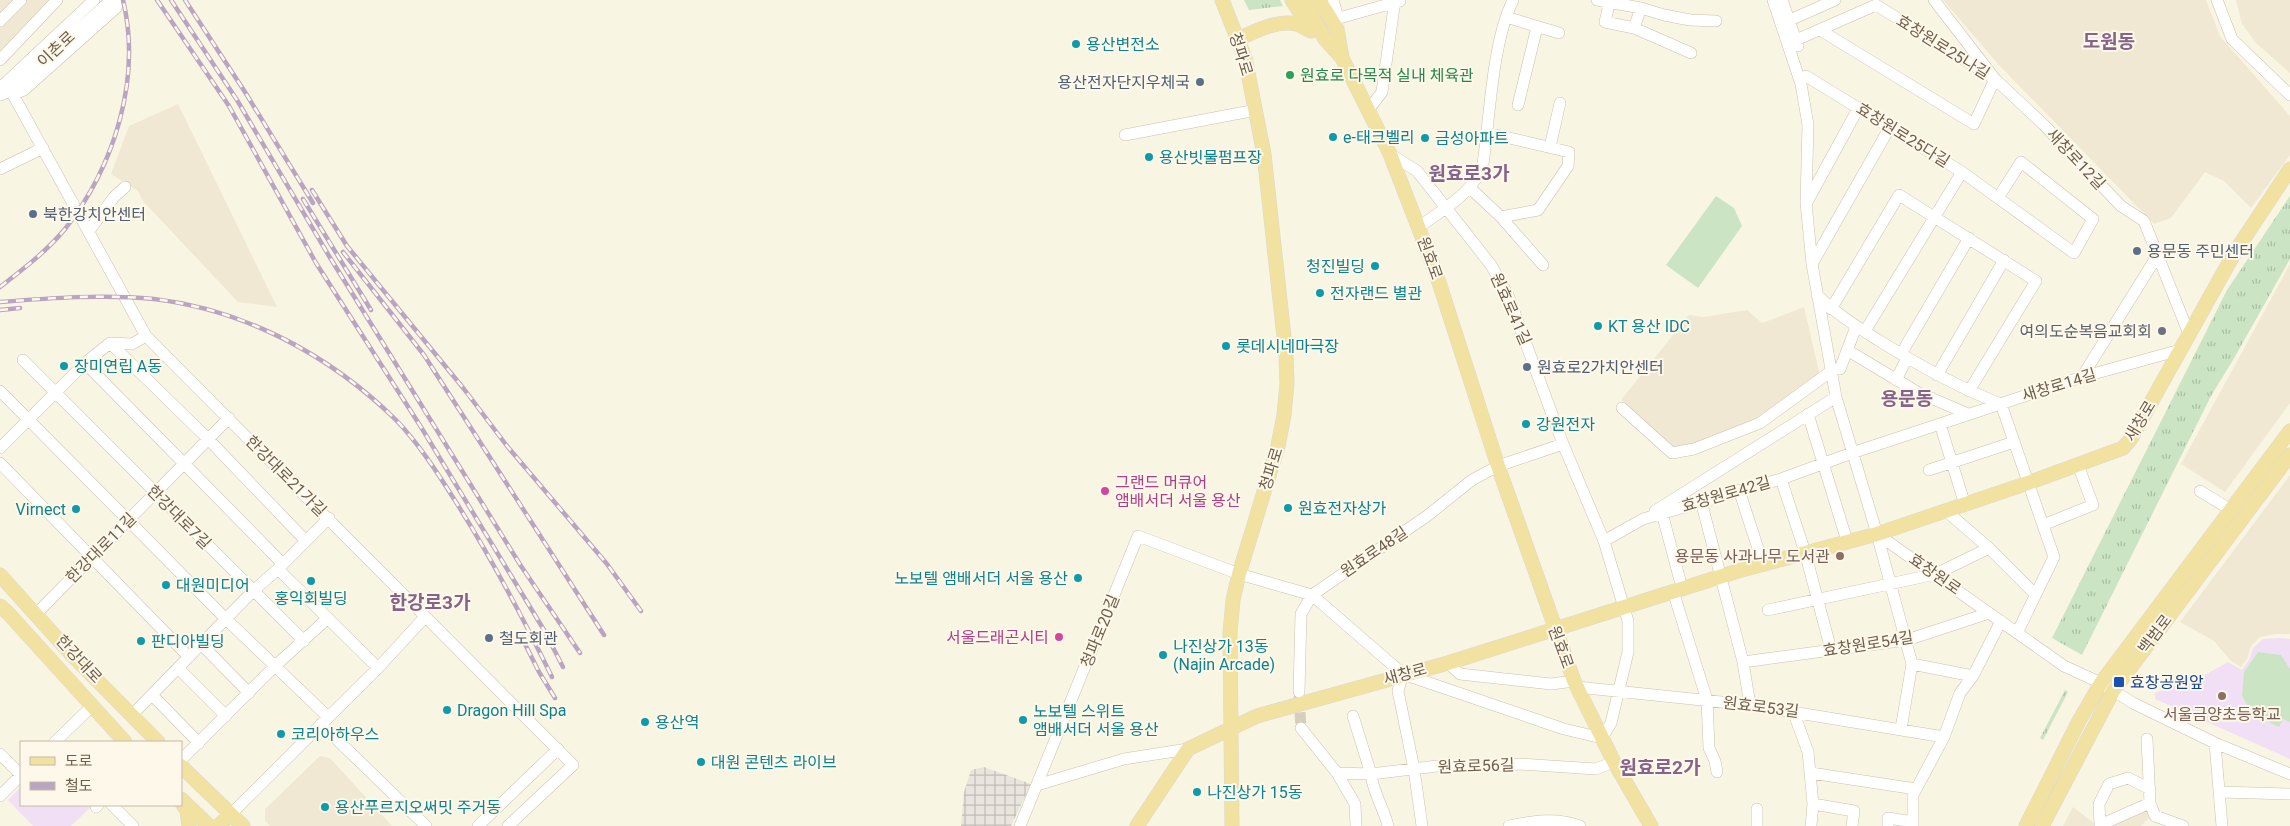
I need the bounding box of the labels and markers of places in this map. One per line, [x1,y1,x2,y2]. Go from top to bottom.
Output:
place label: 용산변전소 [1086,35,1160,54]
marker: 용산변전소 [1070,38,1082,50]
place label: 원효로 다목적 실내 체육관 [1300,66,1474,85]
marker: 원효로 다목적 실내 체육관 [1284,69,1296,81]
place label: 용산전자단지우체국 [1058,73,1190,92]
marker: 용산전자단지우체국 [1194,76,1206,88]
place label: e-태크벨리 [1343,128,1415,147]
place label: 금성아파트 [1435,129,1509,148]
marker: e-태크벨리 [1327,131,1339,143]
marker: 금성아파트 [1419,132,1431,144]
place label: 용산빗물펌프장 [1159,148,1262,167]
marker: 용산빗물펌프장 [1143,151,1155,163]
place label: 북한강치안센터 [43,205,146,224]
marker: 북한강치안센터 [27,208,39,220]
place label: 용문동 주민센터 [2147,242,2254,261]
marker: 용문동 주민센터 [2131,245,2143,257]
place label: 청진빌딩 [1306,257,1365,276]
marker: 청진빌딩 [1369,260,1381,272]
place label: 전자랜드 별관 [1330,284,1423,303]
marker: 전자랜드 별관 [1314,287,1326,299]
place label: KT 용산 IDC [1608,317,1690,336]
marker: KT 용산 IDC [1592,320,1604,332]
place label: 여의도순복음교회회 [2020,322,2152,341]
marker: 여의도순복음교회회 [2156,325,2168,337]
place label: 롯데시네마극장 [1236,337,1339,356]
marker: 롯데시네마극장 [1220,340,1232,352]
place label: 장미연립 A동 [74,357,162,376]
place label: 원효로2가치안센터 [1537,358,1664,377]
marker: 장미연립 A동 [58,360,70,372]
marker: 원효로2가치안센터 [1521,361,1533,373]
place label: 강원전자 [1536,415,1595,434]
marker: 강원전자 [1520,418,1532,430]
place label: 그랜드 머큐어 앰배서더 서울 용산 [1115,473,1241,510]
marker: 그랜드 머큐어 앰배서더 서울 용산 [1099,485,1111,497]
place label: 원효전자상가 [1298,499,1387,518]
place label: Virnect [16,500,66,519]
marker: 원효전자상가 [1282,502,1294,514]
marker: Virnect [70,503,82,515]
place label: 용문동 사과나무 도서관 [1675,547,1830,566]
marker: 용문동 사과나무 도서관 [1834,550,1846,562]
place label: 노보텔 앰배서더 서울 용산 [894,569,1068,588]
marker: 노보텔 앰배서더 서울 용산 [1072,572,1084,584]
marker: 홍익회빌딩 [305,575,317,587]
place label: 대원미디어 [176,576,250,595]
marker: 대원미디어 [160,579,172,591]
place label: 홍익회빌딩 [274,589,348,608]
place label: 서울드래곤시티 [946,628,1049,647]
place label: 철도회관 [499,629,558,648]
marker: 서울드래곤시티 [1053,631,1065,643]
place label: 판디아빌딩 [151,632,225,651]
marker: 철도회관 [483,632,495,644]
marker: 판디아빌딩 [135,635,147,647]
place label: 나진상가 13동 (Najin Arcade) [1173,637,1275,674]
marker: 나진상가 13동 (Najin Arcade) [1157,649,1169,661]
place label: 효창공원앞 [2130,673,2204,692]
marker: 효창공원앞 [2112,675,2126,689]
marker: 서울금양초등학교 [2216,690,2228,702]
place label: Dragon Hill Spa [457,701,566,720]
place label: 노보텔 스위트 앰배서더 서울 용산 [1033,702,1159,739]
marker: Dragon Hill Spa [441,704,453,716]
place label: 서울금양초등학교 [2163,705,2281,724]
place label: 용산역 [655,713,699,732]
marker: 노보텔 스위트 앰배서더 서울 용산 [1017,714,1029,726]
marker: 용산역 [639,716,651,728]
place label: 코리아하우스 [291,725,379,744]
marker: 코리아하우스 [275,728,287,740]
place label: 대원 콘텐츠 라이브 [711,753,837,772]
marker: 대원 콘텐츠 라이브 [695,756,707,768]
place label: 나진상가 15동 [1207,783,1303,802]
marker: 나진상가 15동 [1191,786,1203,798]
place label: 용산푸르지오써밋 주거동 [335,798,501,817]
marker: 용산푸르지오써밋 주거동 [319,801,331,813]

